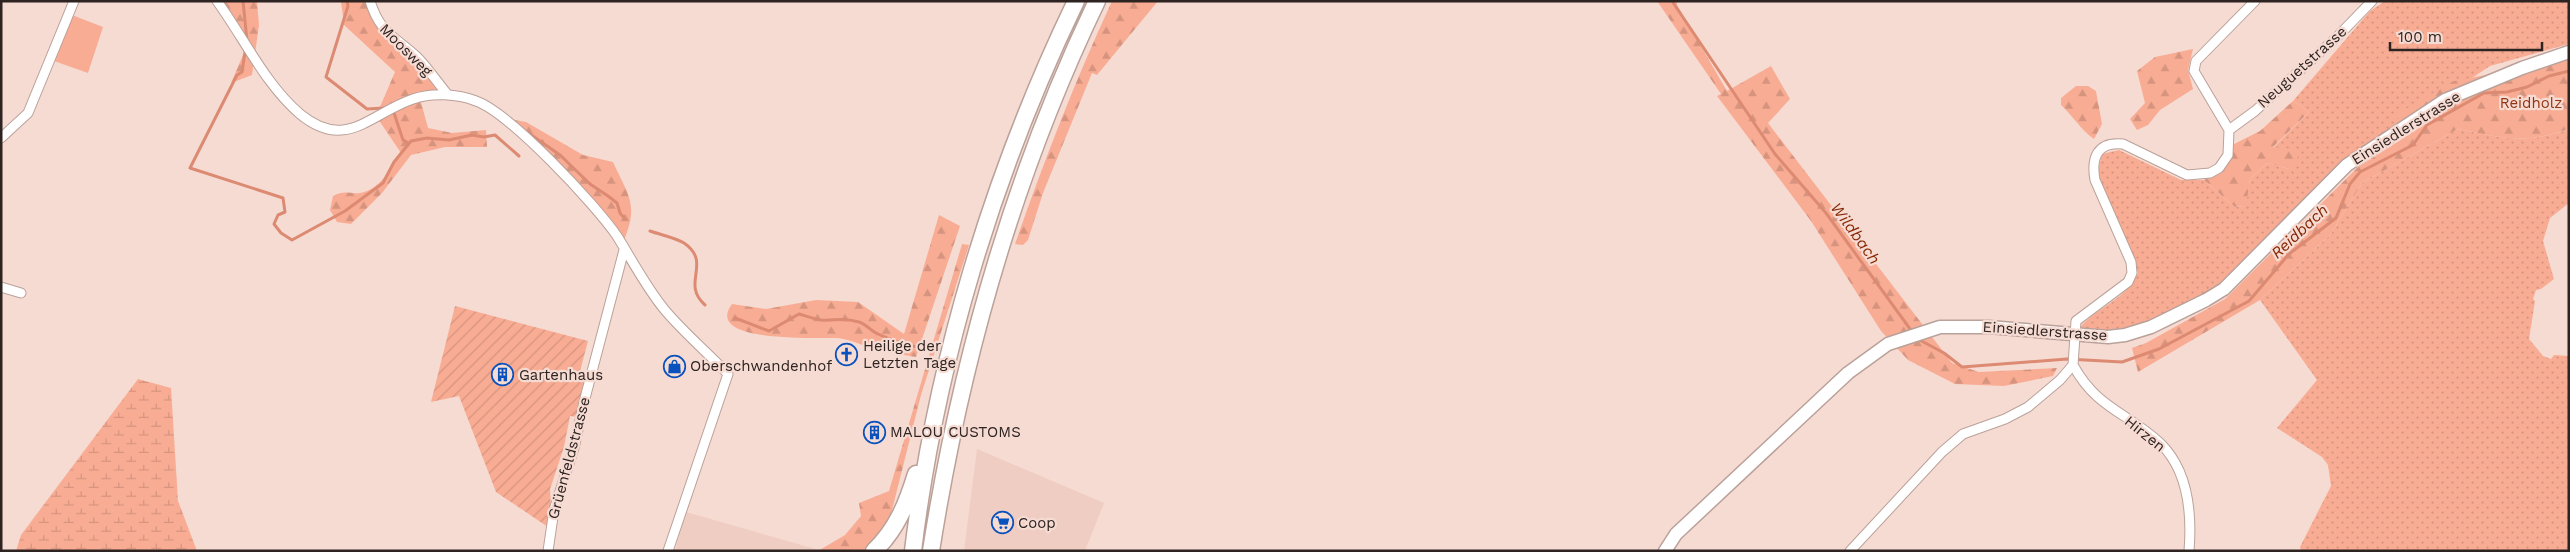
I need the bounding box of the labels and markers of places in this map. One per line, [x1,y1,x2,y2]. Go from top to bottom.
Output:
place label: Heilige der Letzten Tage [863,337,956,372]
church icon: Heilige der Letzten Tage [835,343,859,367]
shop icon: Oberschwandenhof [662,354,686,378]
place label: Oberschwandenhof [690,357,832,375]
building icon: Gartenhaus [491,363,515,387]
place label: Gartenhaus [519,366,603,384]
building icon: MALOU CUSTOMS [862,420,886,444]
place label: MALOU CUSTOMS [890,423,1021,441]
supermarket icon: Coop [990,511,1014,535]
place label: Coop [1018,514,1056,532]

